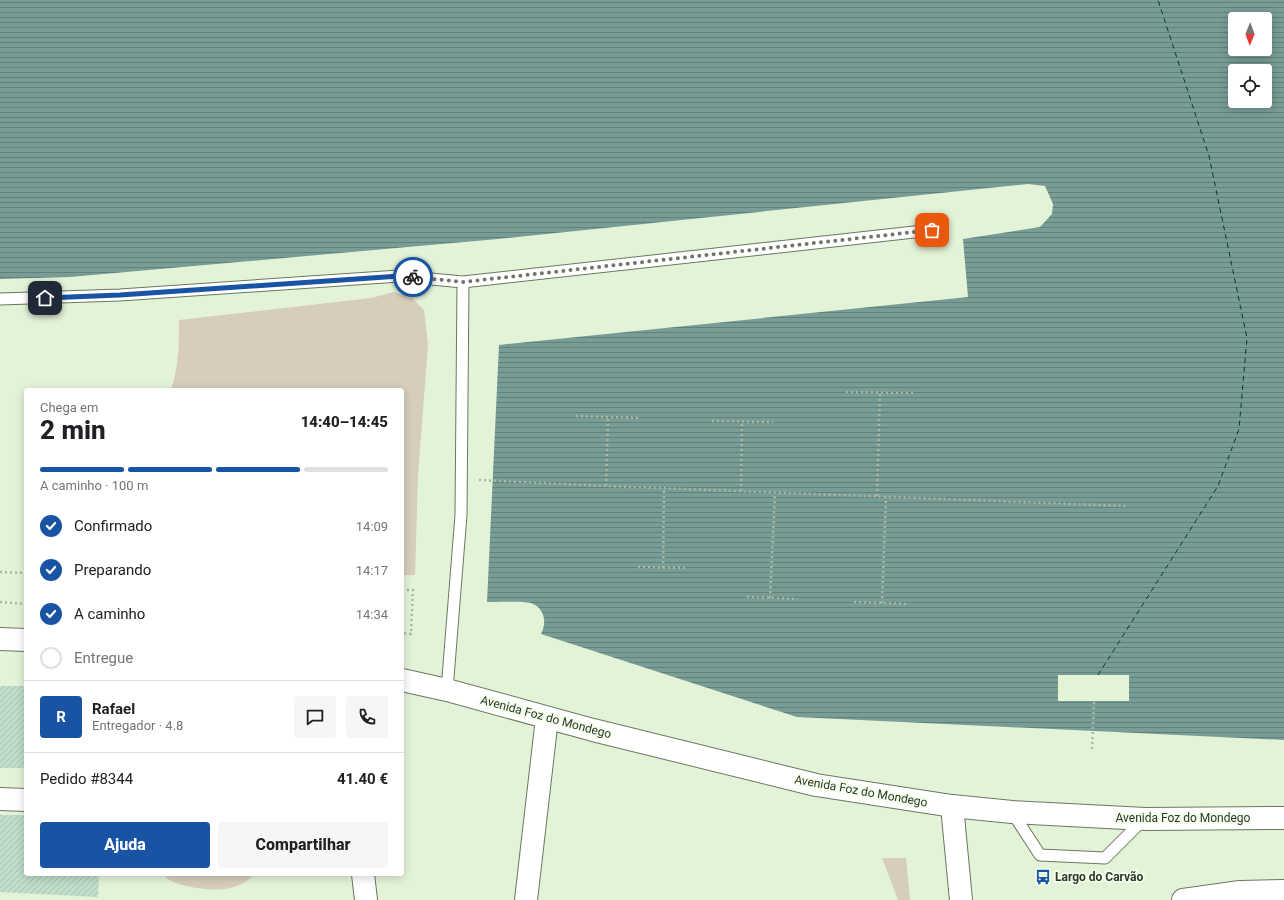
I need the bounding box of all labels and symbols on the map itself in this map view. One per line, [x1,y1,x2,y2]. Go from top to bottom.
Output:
north arrow [1228,12,1272,56]
pin [915,213,949,247]
courier [393,257,433,297]
pin [28,281,62,315]
street label: Avenida Foz do Mondego [479,693,613,741]
street label: Avenida Foz do Mondego [793,772,929,810]
street label: Avenida Foz do Mondego [1116,811,1251,825]
bus stop icon: Largo do Carvão [1034,868,1052,886]
place label: Largo do Carvão [1055,870,1144,884]

